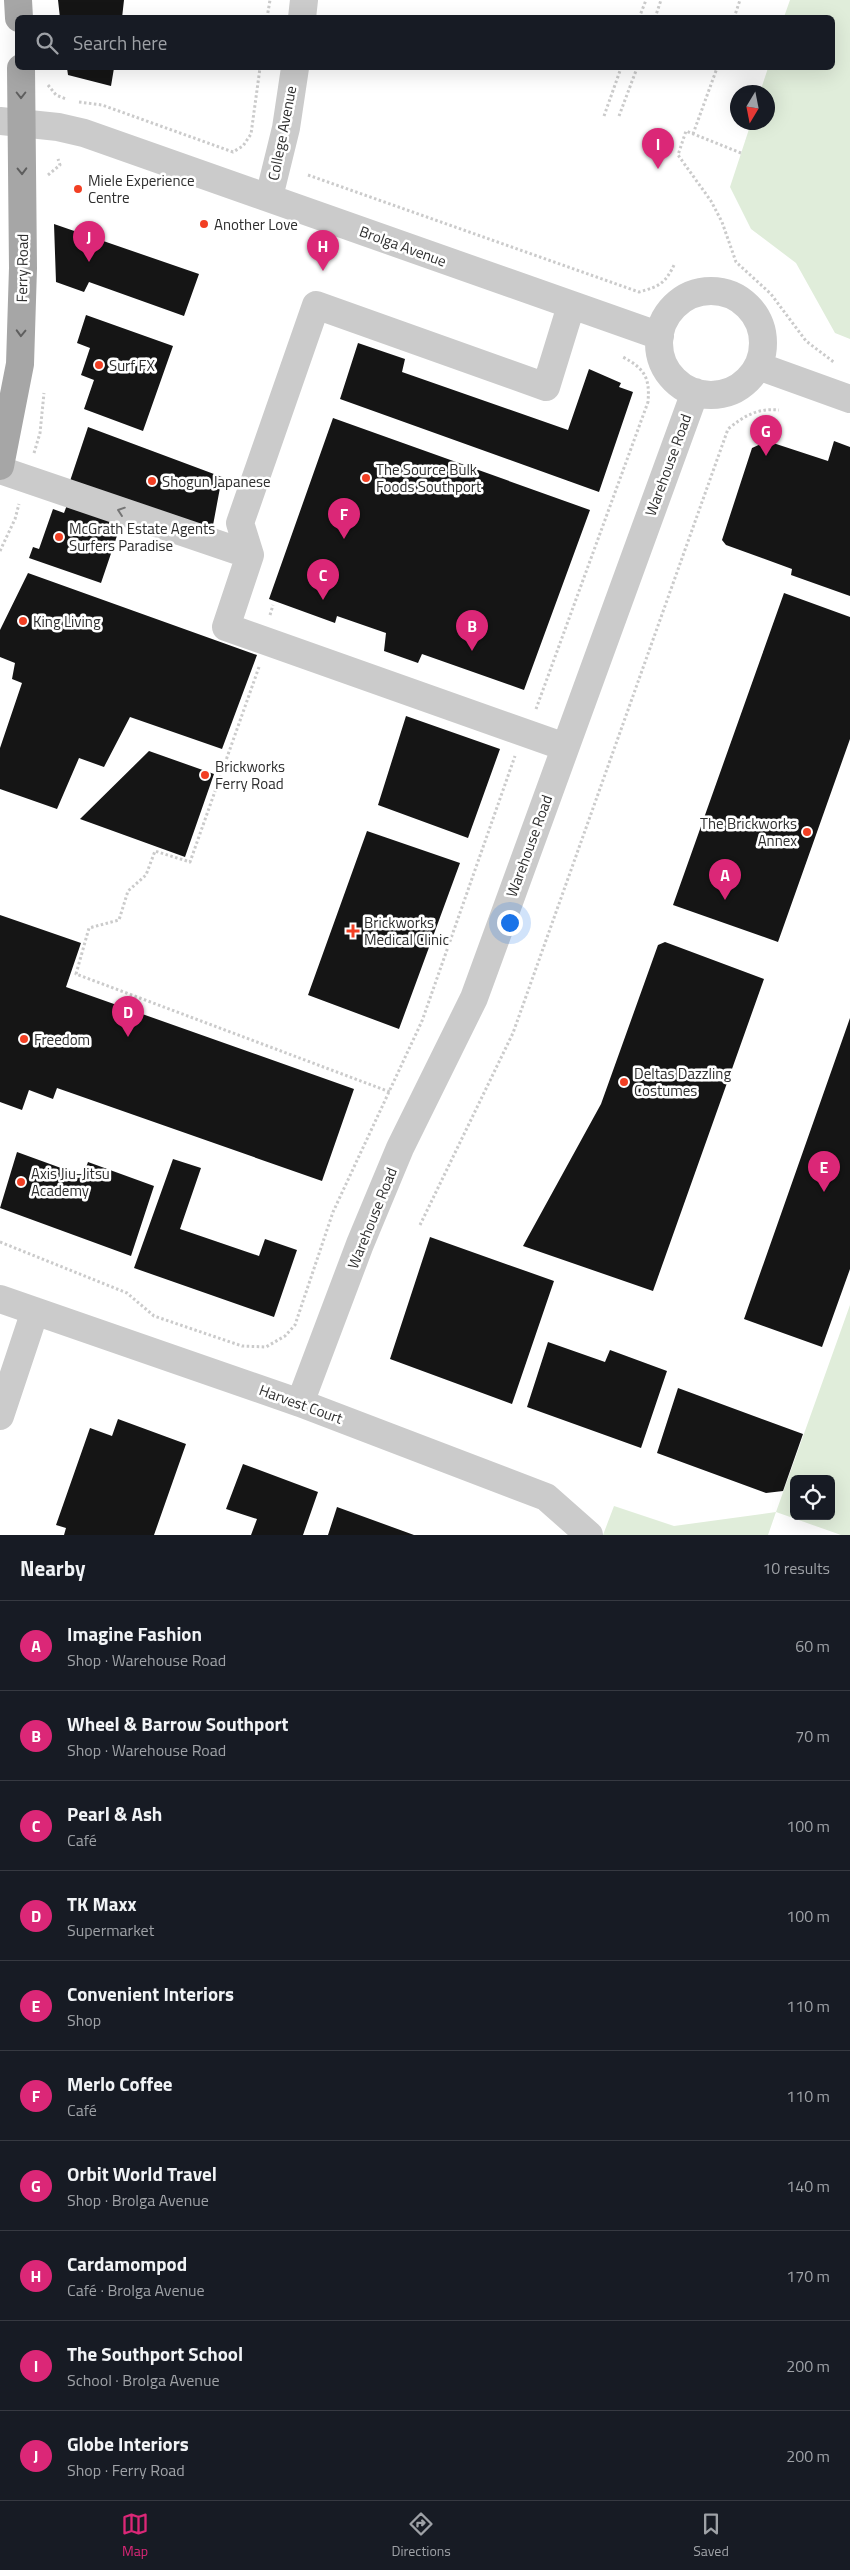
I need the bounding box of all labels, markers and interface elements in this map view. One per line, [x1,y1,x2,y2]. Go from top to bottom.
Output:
search box [15,15,835,70]
text: Search here [73,28,167,57]
icon: search [33,29,61,57]
street label: College Avenue [262,84,302,182]
north arrow [730,85,775,130]
one-way arrow [16,91,26,99]
pin: I [642,128,674,169]
one-way arrow [17,167,27,175]
place label: Miele Experience Centre [88,169,195,209]
marker: Miele Experience Centre [72,183,84,195]
place label: Another Love [214,213,298,236]
marker: Another Love [198,218,210,230]
street label: Brolga Avenue [356,220,450,272]
pin: J [73,221,105,262]
pin: H [307,230,339,271]
street label: Ferry Road [10,233,34,303]
one-way arrow [16,330,26,337]
place label: Surf FX [109,354,155,377]
marker: Surf FX [93,359,105,371]
street label: Warehouse Road [639,411,697,519]
pin: G [750,415,782,456]
place label: The Source Bulk Foods Southport [376,458,482,498]
place label: Shogun Japanese [162,470,271,493]
marker: The Source Bulk Foods Southport [360,472,372,484]
marker: Shogun Japanese [146,475,158,487]
pin: F [328,498,360,539]
one-way arrow [117,507,126,517]
place label: McGrath Estate Agents Surfers Paradise [69,517,215,557]
marker: McGrath Estate Agents Surfers Paradise [53,531,65,543]
pin: C [307,559,339,600]
place label: King Living [33,610,101,633]
pin: B [456,610,488,651]
marker: King Living [17,615,29,627]
place label: Brickworks Ferry Road [215,755,285,795]
marker: Brickworks Ferry Road [199,769,211,781]
street label: Warehouse Road [500,792,558,900]
place label: The Brickworks Annex [700,812,797,852]
marker: The Brickworks Annex [801,826,813,838]
pin: A [709,859,741,900]
your location [497,910,523,936]
place label: Brickworks Medical Clinic [364,911,449,951]
marker: Brickworks Medical Clinic [346,924,360,938]
pin: D [112,996,144,1037]
place label: Freedom [34,1028,90,1051]
marker: Freedom [18,1033,30,1045]
place label: Deltas Dazzling Costumes [634,1062,731,1102]
marker: Deltas Dazzling Costumes [618,1076,630,1088]
pin: E [808,1151,840,1192]
place label: Axis Jiu-Jitsu Academy [31,1162,110,1202]
street label: Warehouse Road [341,1164,403,1272]
marker: Axis Jiu-Jitsu Academy [15,1176,27,1188]
street label: Harvest Court [256,1378,347,1430]
map controls [790,1475,835,1520]
button: locate [790,1475,835,1520]
text: Nearby [20,1552,85,1584]
text: 10 results [762,1556,830,1580]
text: Imagine Fashion [67,1619,202,1648]
text: A [31,1634,41,1658]
text: 60 m [795,1634,830,1658]
text: Shop · Warehouse Road [67,1648,226,1672]
text: Wheel & Barrow Southport [67,1709,289,1738]
text: B [31,1724,41,1748]
text: 70 m [795,1724,830,1748]
text: Shop · Warehouse Road [67,1738,226,1762]
text: Pearl & Ash [67,1799,162,1828]
text: C [32,1814,40,1838]
text: 100 m [786,1814,830,1838]
text: Café [67,1828,97,1852]
text: TK Maxx [67,1889,136,1918]
text: D [31,1904,41,1928]
text: 100 m [786,1904,830,1928]
text: Supermarket [67,1918,154,1942]
text: Convenient Interiors [67,1979,234,2008]
text: E [32,1994,40,2018]
text: 110 m [786,1994,830,2018]
text: Shop [67,2008,101,2032]
text: Merlo Coffee [67,2069,173,2098]
text: F [32,2084,40,2108]
text: 110 m [786,2084,830,2108]
text: Café [67,2098,97,2122]
text: Orbit World Travel [67,2159,217,2188]
text: G [31,2174,41,2198]
text: 140 m [786,2174,830,2198]
text: Shop · Brolga Avenue [67,2188,209,2212]
text: Cardamompod [67,2249,187,2278]
text: H [31,2264,41,2288]
text: 170 m [786,2264,830,2288]
text: Café · Brolga Avenue [67,2278,205,2302]
text: The Southport School [67,2339,243,2368]
text: I [34,2354,38,2378]
text: 200 m [786,2354,830,2378]
text: School · Brolga Avenue [67,2368,220,2392]
text: Globe Interiors [67,2429,189,2458]
text: J [34,2444,38,2468]
text: 200 m [786,2444,830,2468]
text: Shop · Ferry Road [67,2458,185,2482]
tab: Map [121,2510,149,2561]
tab: Directions [391,2510,451,2561]
tab: Saved [693,2510,729,2561]

